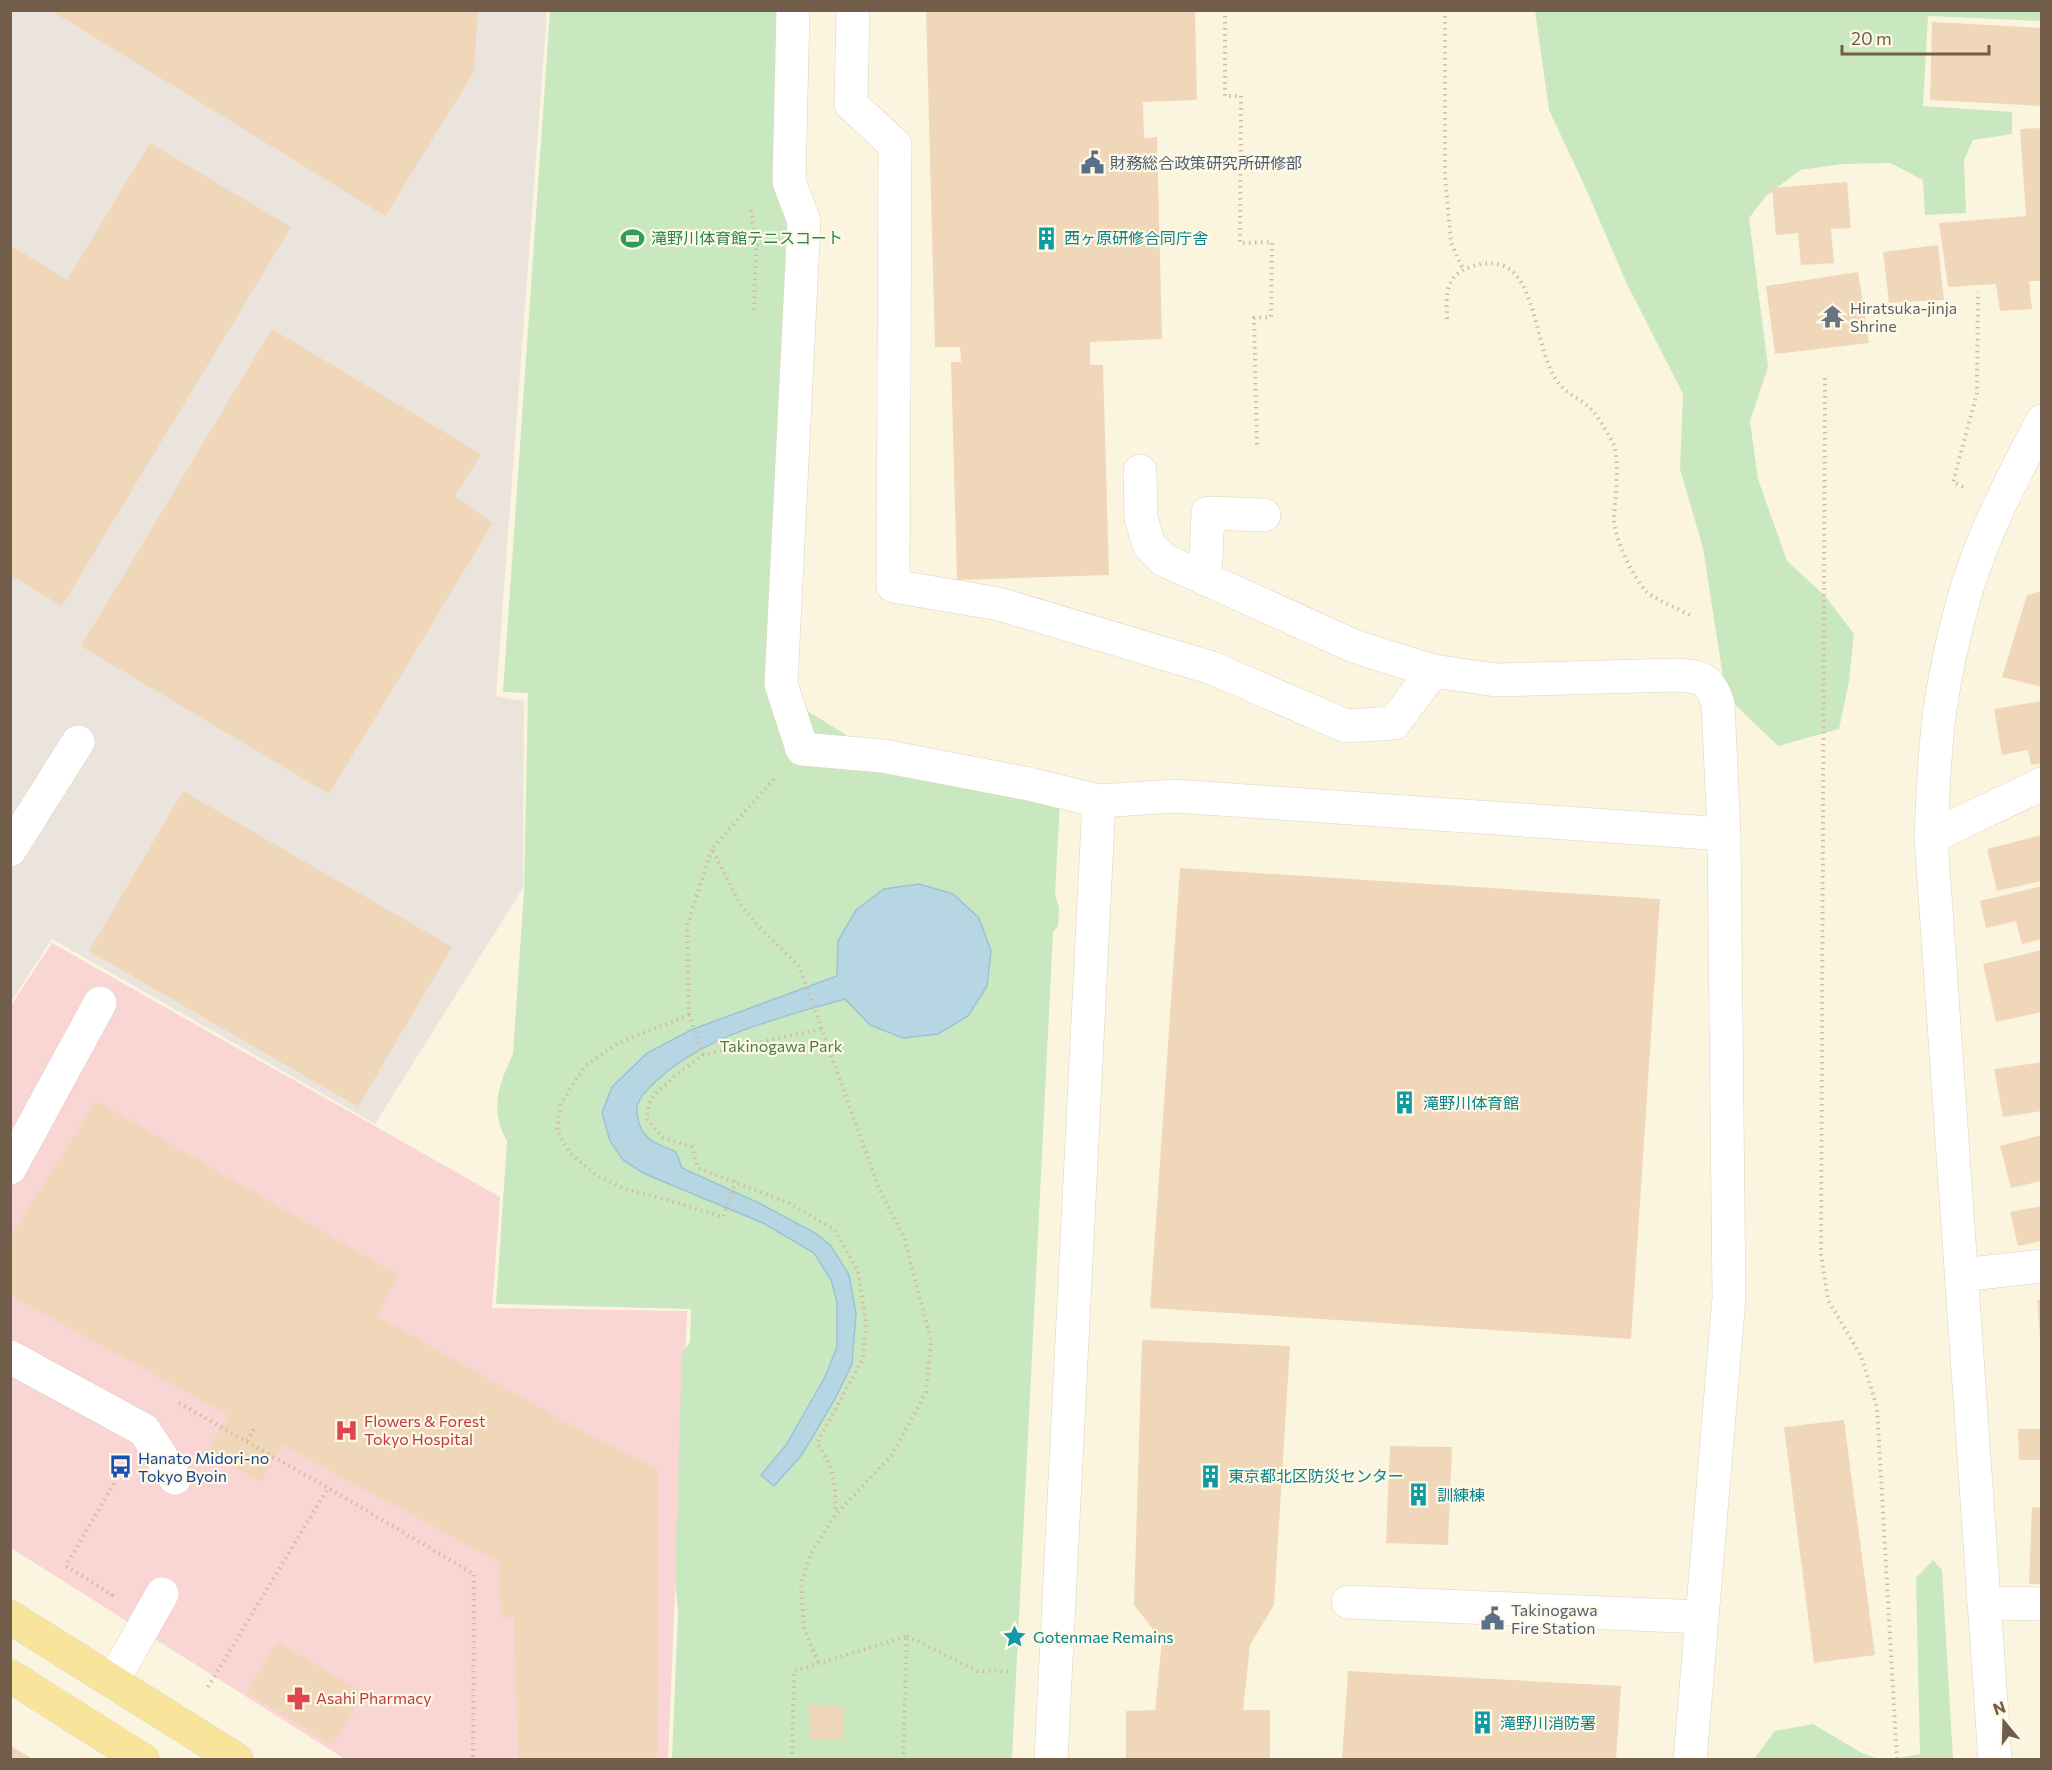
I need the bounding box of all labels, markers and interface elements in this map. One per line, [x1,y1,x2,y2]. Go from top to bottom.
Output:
scale bar [1842,18,1989,56]
text: 20 m [1851,27,1892,49]
public building icon: 財務総合政策研究所研修部 [1079,150,1105,176]
place label: 財務総合政策研究所研修部 [1110,153,1302,172]
sports icon: 滝野川体育館テニスコート [620,225,646,251]
building icon: 西ヶ原研修合同庁舎 [1033,225,1059,251]
place label: 滝野川体育館テニスコート [651,228,843,247]
place label: 西ヶ原研修合同庁舎 [1064,228,1208,247]
place label: Hiratsuka-jinja Shrine [1850,298,1957,335]
temple icon: Hiratsuka-jinja Shrine [1819,304,1845,330]
park label: Takinogawa Park [719,1036,843,1055]
building icon: 滝野川体育館 [1392,1090,1418,1116]
place label: 滝野川体育館 [1423,1093,1519,1112]
place label: Flowers & Forest Tokyo Hospital [364,1411,486,1448]
hospital icon: Flowers & Forest Tokyo Hospital [333,1417,359,1443]
place label: Hanato Midori-no Tokyo Byoin [138,1448,269,1485]
bus stop icon: Hanato Midori-no Tokyo Byoin [107,1454,133,1480]
building icon: 東京都北区防災センター [1197,1463,1223,1489]
place label: 東京都北区防災センター [1228,1466,1404,1485]
building icon: 訓練棟 [1406,1482,1432,1508]
place label: 訓練棟 [1437,1485,1485,1504]
place label: Takinogawa Fire Station [1511,1600,1598,1637]
public building icon: Takinogawa Fire Station [1480,1606,1506,1632]
place icon: Gotenmae Remains [1002,1624,1028,1650]
place label: Gotenmae Remains [1033,1627,1174,1646]
pharmacy icon: Asahi Pharmacy [285,1685,311,1711]
place label: Asahi Pharmacy [316,1688,432,1707]
north arrow [1974,1692,2034,1752]
text: N [1990,1696,2008,1718]
building icon: 滝野川消防署 [1469,1710,1495,1736]
place label: 滝野川消防署 [1500,1713,1596,1732]

